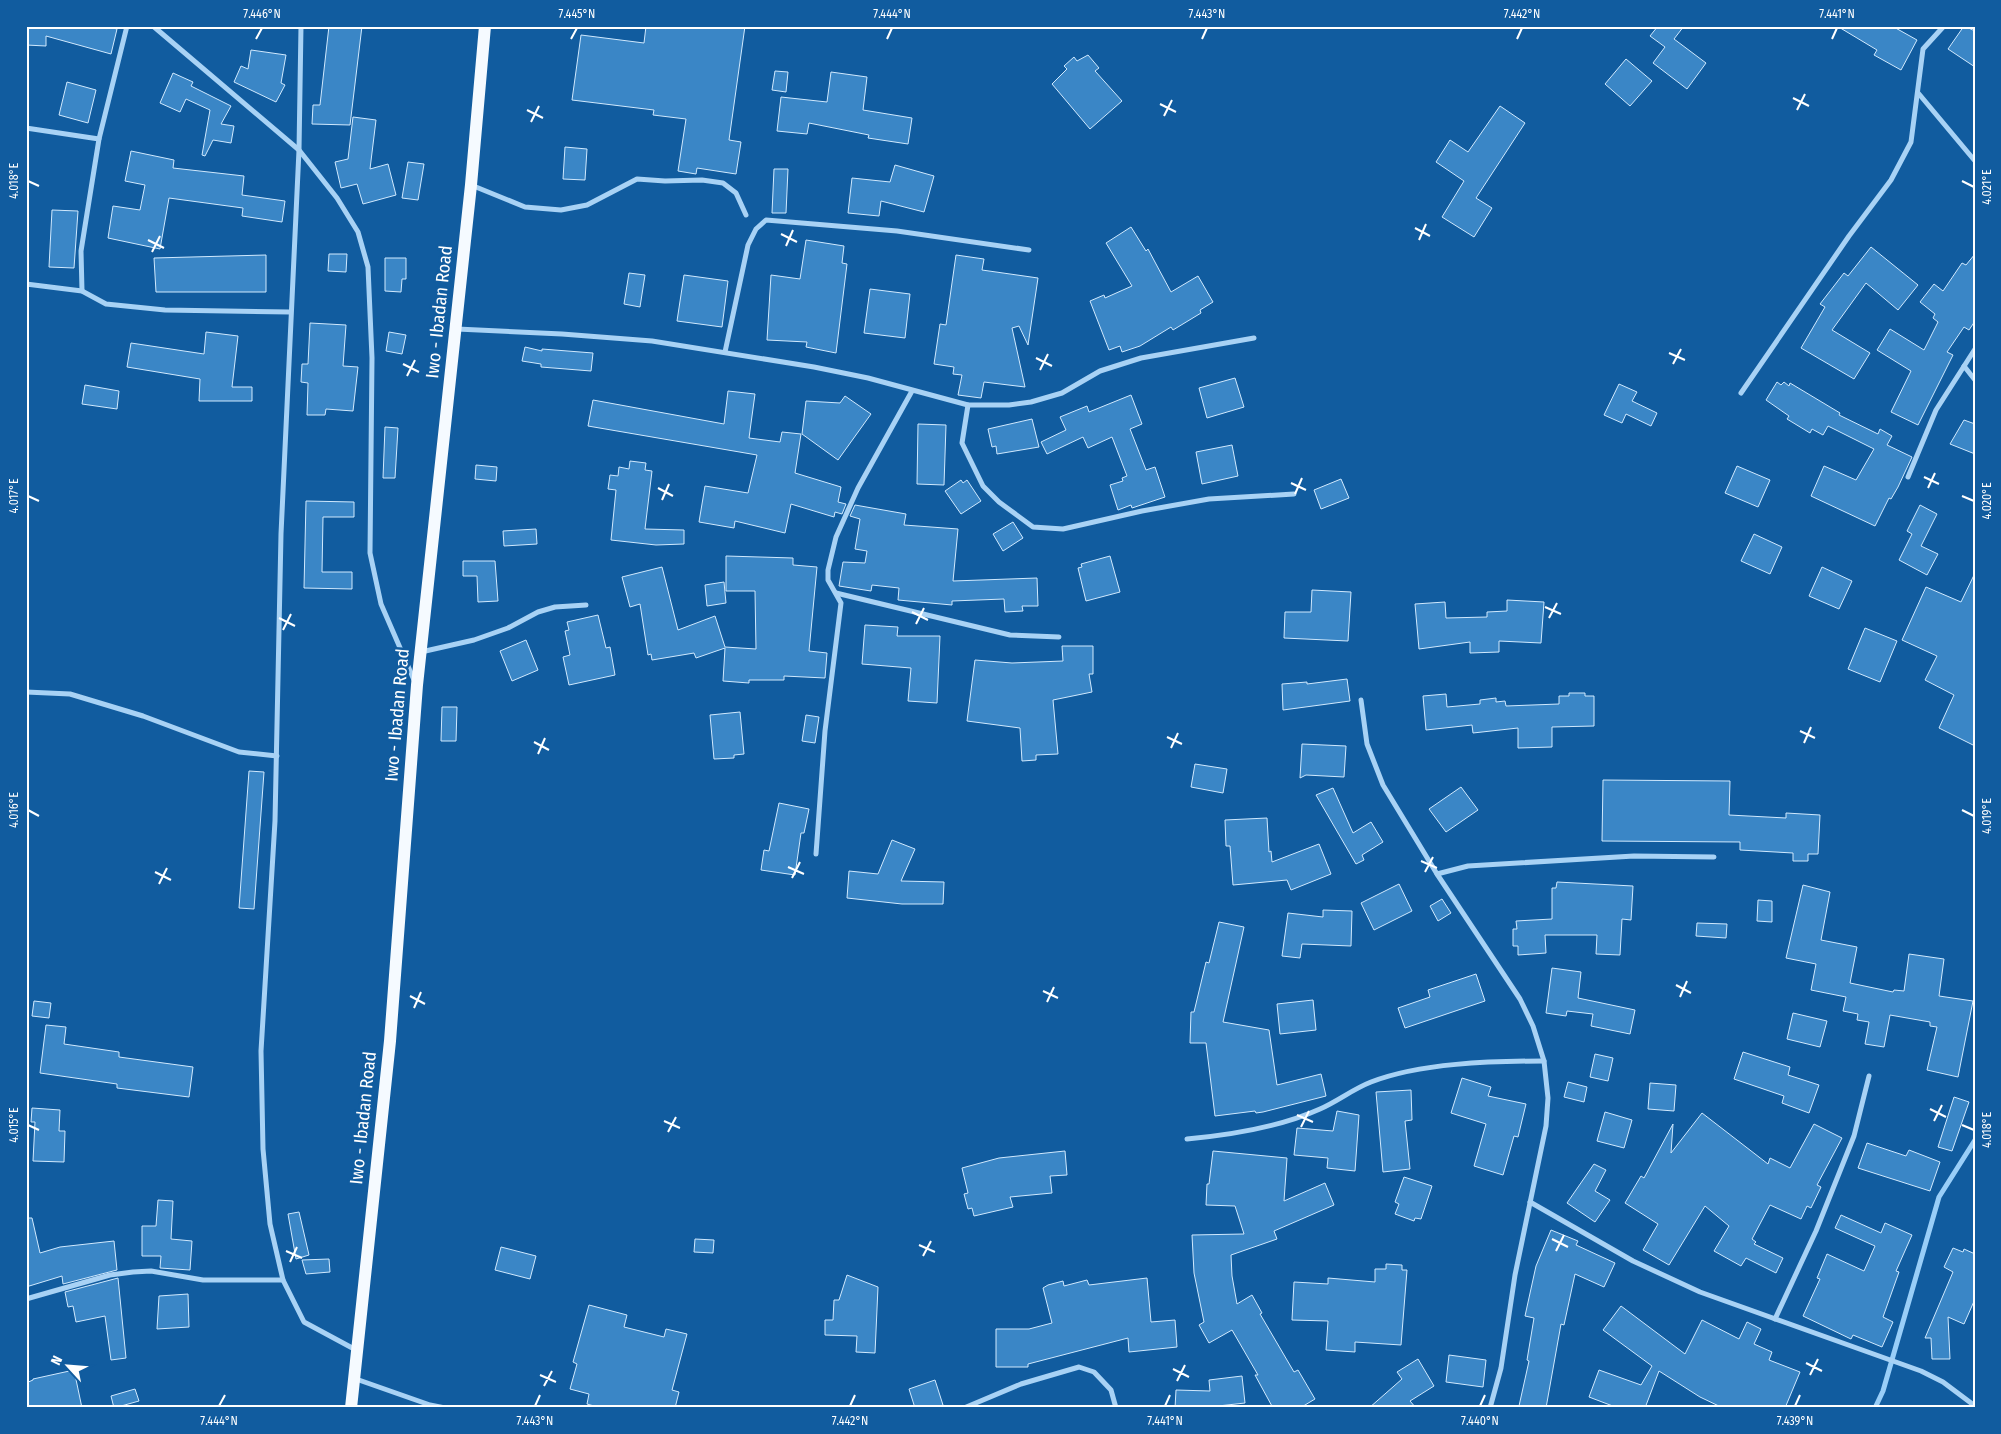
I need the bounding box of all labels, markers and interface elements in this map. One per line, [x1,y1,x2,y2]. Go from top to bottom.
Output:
text: 7.446°N [243,7,281,21]
text: 7.445°N [559,7,595,21]
text: 7.444°N [873,7,911,21]
text: 7.443°N [1189,7,1225,21]
text: 7.442°N [1504,7,1540,21]
text: 7.441°N [1819,7,1855,21]
text: 4.018°E [7,163,21,199]
text: 4.021°E [1980,169,1994,205]
street label: Iwo - Ibadan Road [421,244,457,380]
text: 4.017°E [7,478,21,514]
text: 4.020°E [1980,482,1994,520]
street label: Iwo - Ibadan Road [380,648,414,782]
text: 4.016°E [7,792,21,828]
text: 4.019°E [1980,798,1994,834]
street label: Iwo - Ibadan Road [345,1050,381,1186]
text: 4.015°E [7,1107,21,1143]
text: 4.018°E [1980,1112,1994,1148]
north arrow [42,1342,92,1392]
text: N [47,1353,66,1368]
text: 7.444°N [200,1414,238,1428]
text: 7.443°N [517,1414,553,1428]
text: 7.442°N [832,1414,868,1428]
text: 7.441°N [1147,1414,1183,1428]
text: 7.440°N [1461,1414,1499,1428]
text: 7.439°N [1777,1414,1813,1428]

